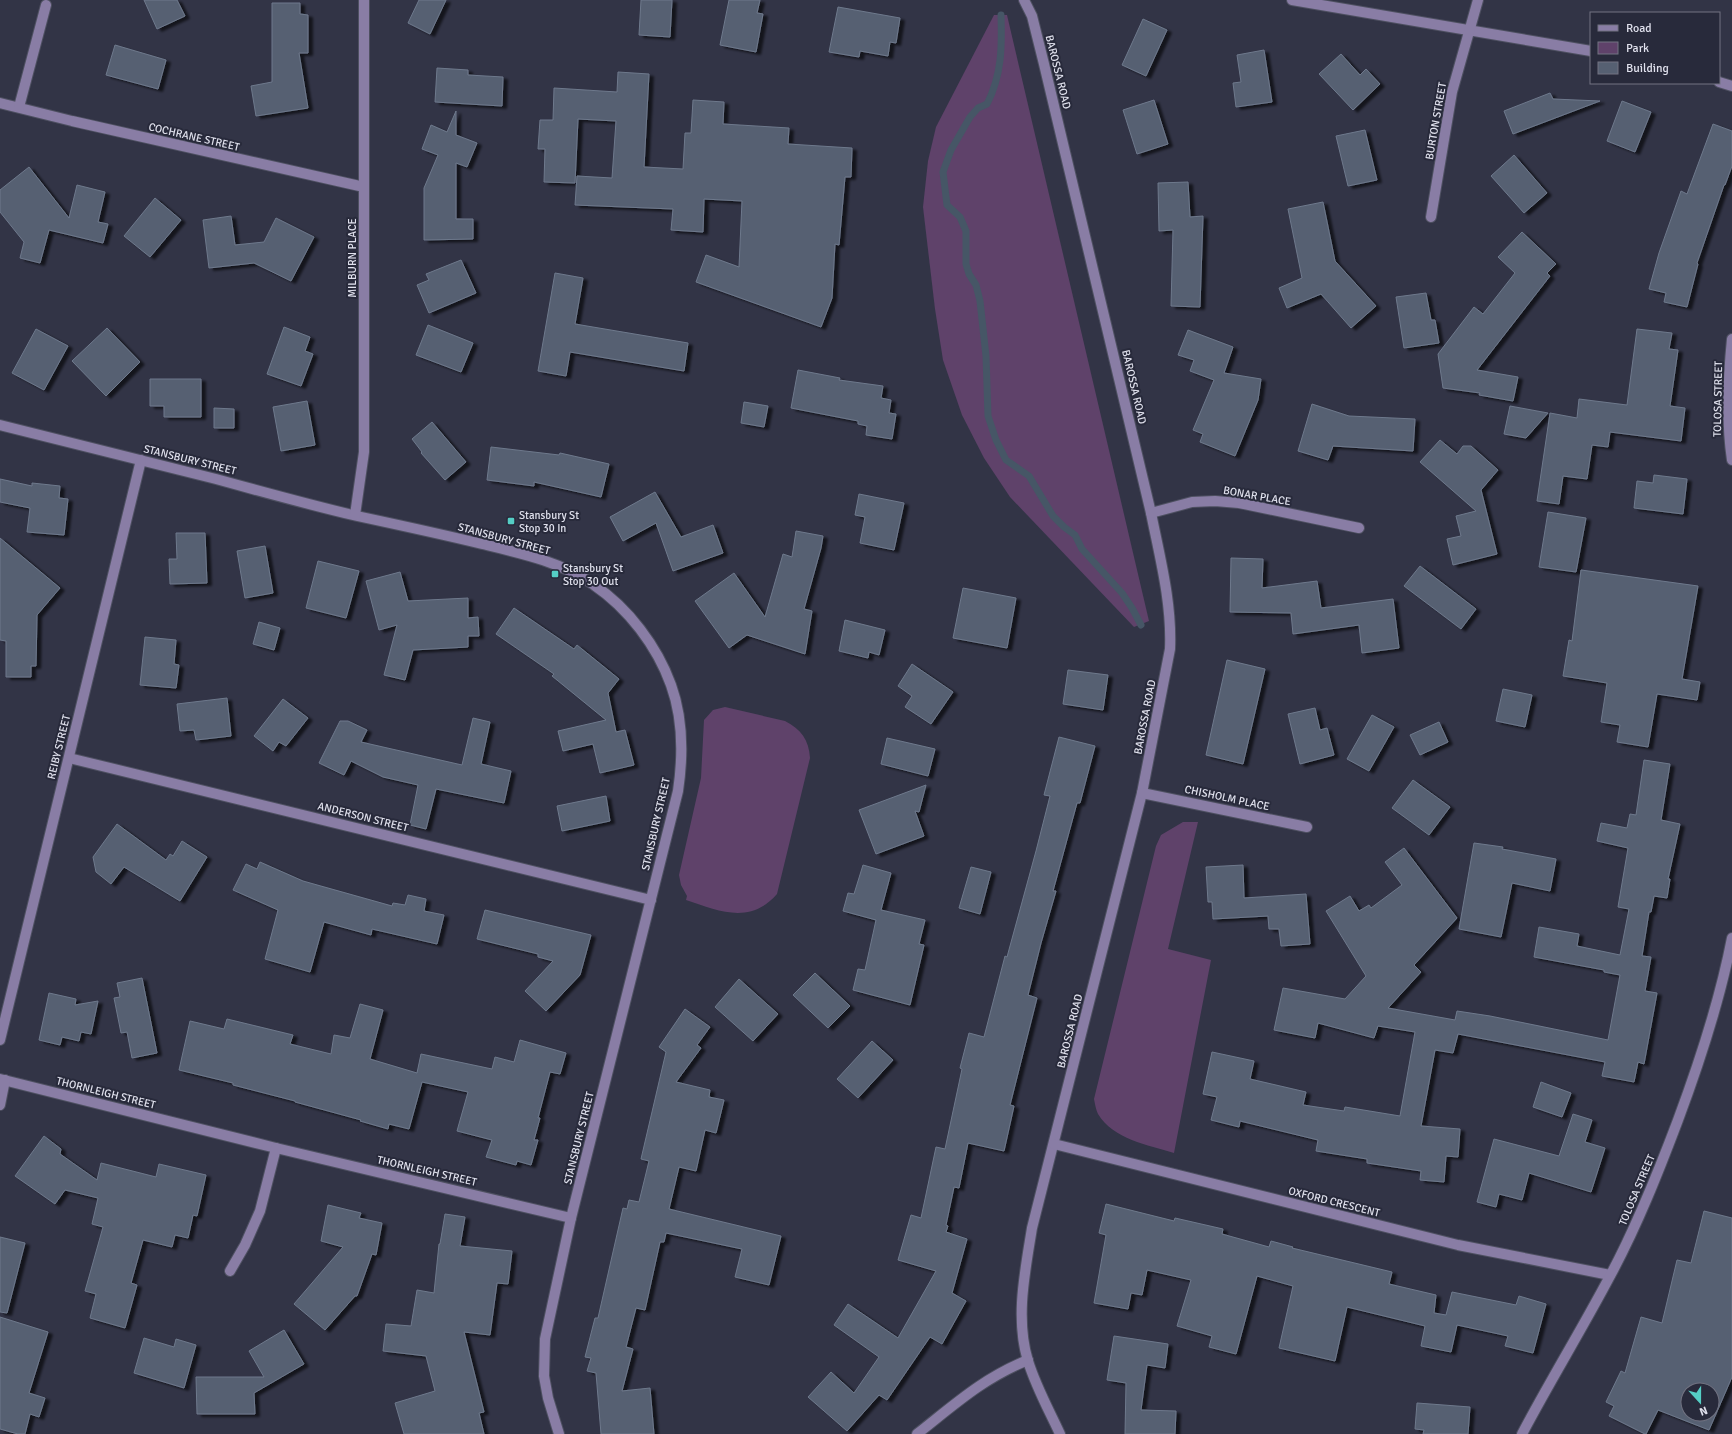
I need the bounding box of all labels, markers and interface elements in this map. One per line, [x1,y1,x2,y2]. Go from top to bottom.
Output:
legend [1590,12,1720,84]
text: Road [1626,21,1652,36]
street label: BAROSSA ROAD [1043,34,1073,110]
text: Park [1626,41,1649,56]
text: Building [1626,61,1669,76]
street label: BURTON STREET [1423,81,1449,161]
street label: COCHRANE STREET [147,120,241,154]
street label: MILBURN PLACE [346,218,359,298]
street label: BAROSSA ROAD [1119,349,1149,425]
street label: TOLOSA STREET [1711,360,1725,437]
street label: STANSBURY STREET [142,442,238,478]
street label: BONAR PLACE [1222,484,1292,508]
place label: Stansbury St Stop 30 In [519,509,579,535]
marker: Stansbury St Stop 30 In [506,516,516,526]
street label: STANSBURY STREET [456,520,552,558]
place label: Stansbury St Stop 30 Out [563,562,623,588]
marker: Stansbury St Stop 30 Out [550,569,560,579]
street label: BAROSSA ROAD [1131,679,1159,755]
street label: REIBY STREET [45,713,73,781]
street label: STANSBURY STREET [639,776,673,872]
street label: CHISHOLM PLACE [1183,783,1271,813]
street label: ANDERSON STREET [316,799,410,835]
street label: BAROSSA ROAD [1055,993,1085,1069]
street label: THORNLEIGH STREET [55,1074,158,1112]
street label: STANSBURY STREET [561,1090,597,1186]
street label: TOLOSA STREET [1616,1152,1658,1228]
street label: THORNLEIGH STREET [376,1153,479,1189]
street label: OXFORD CRESCENT [1287,1184,1382,1220]
north arrow [1680,1382,1720,1422]
text: N [1698,1403,1709,1418]

